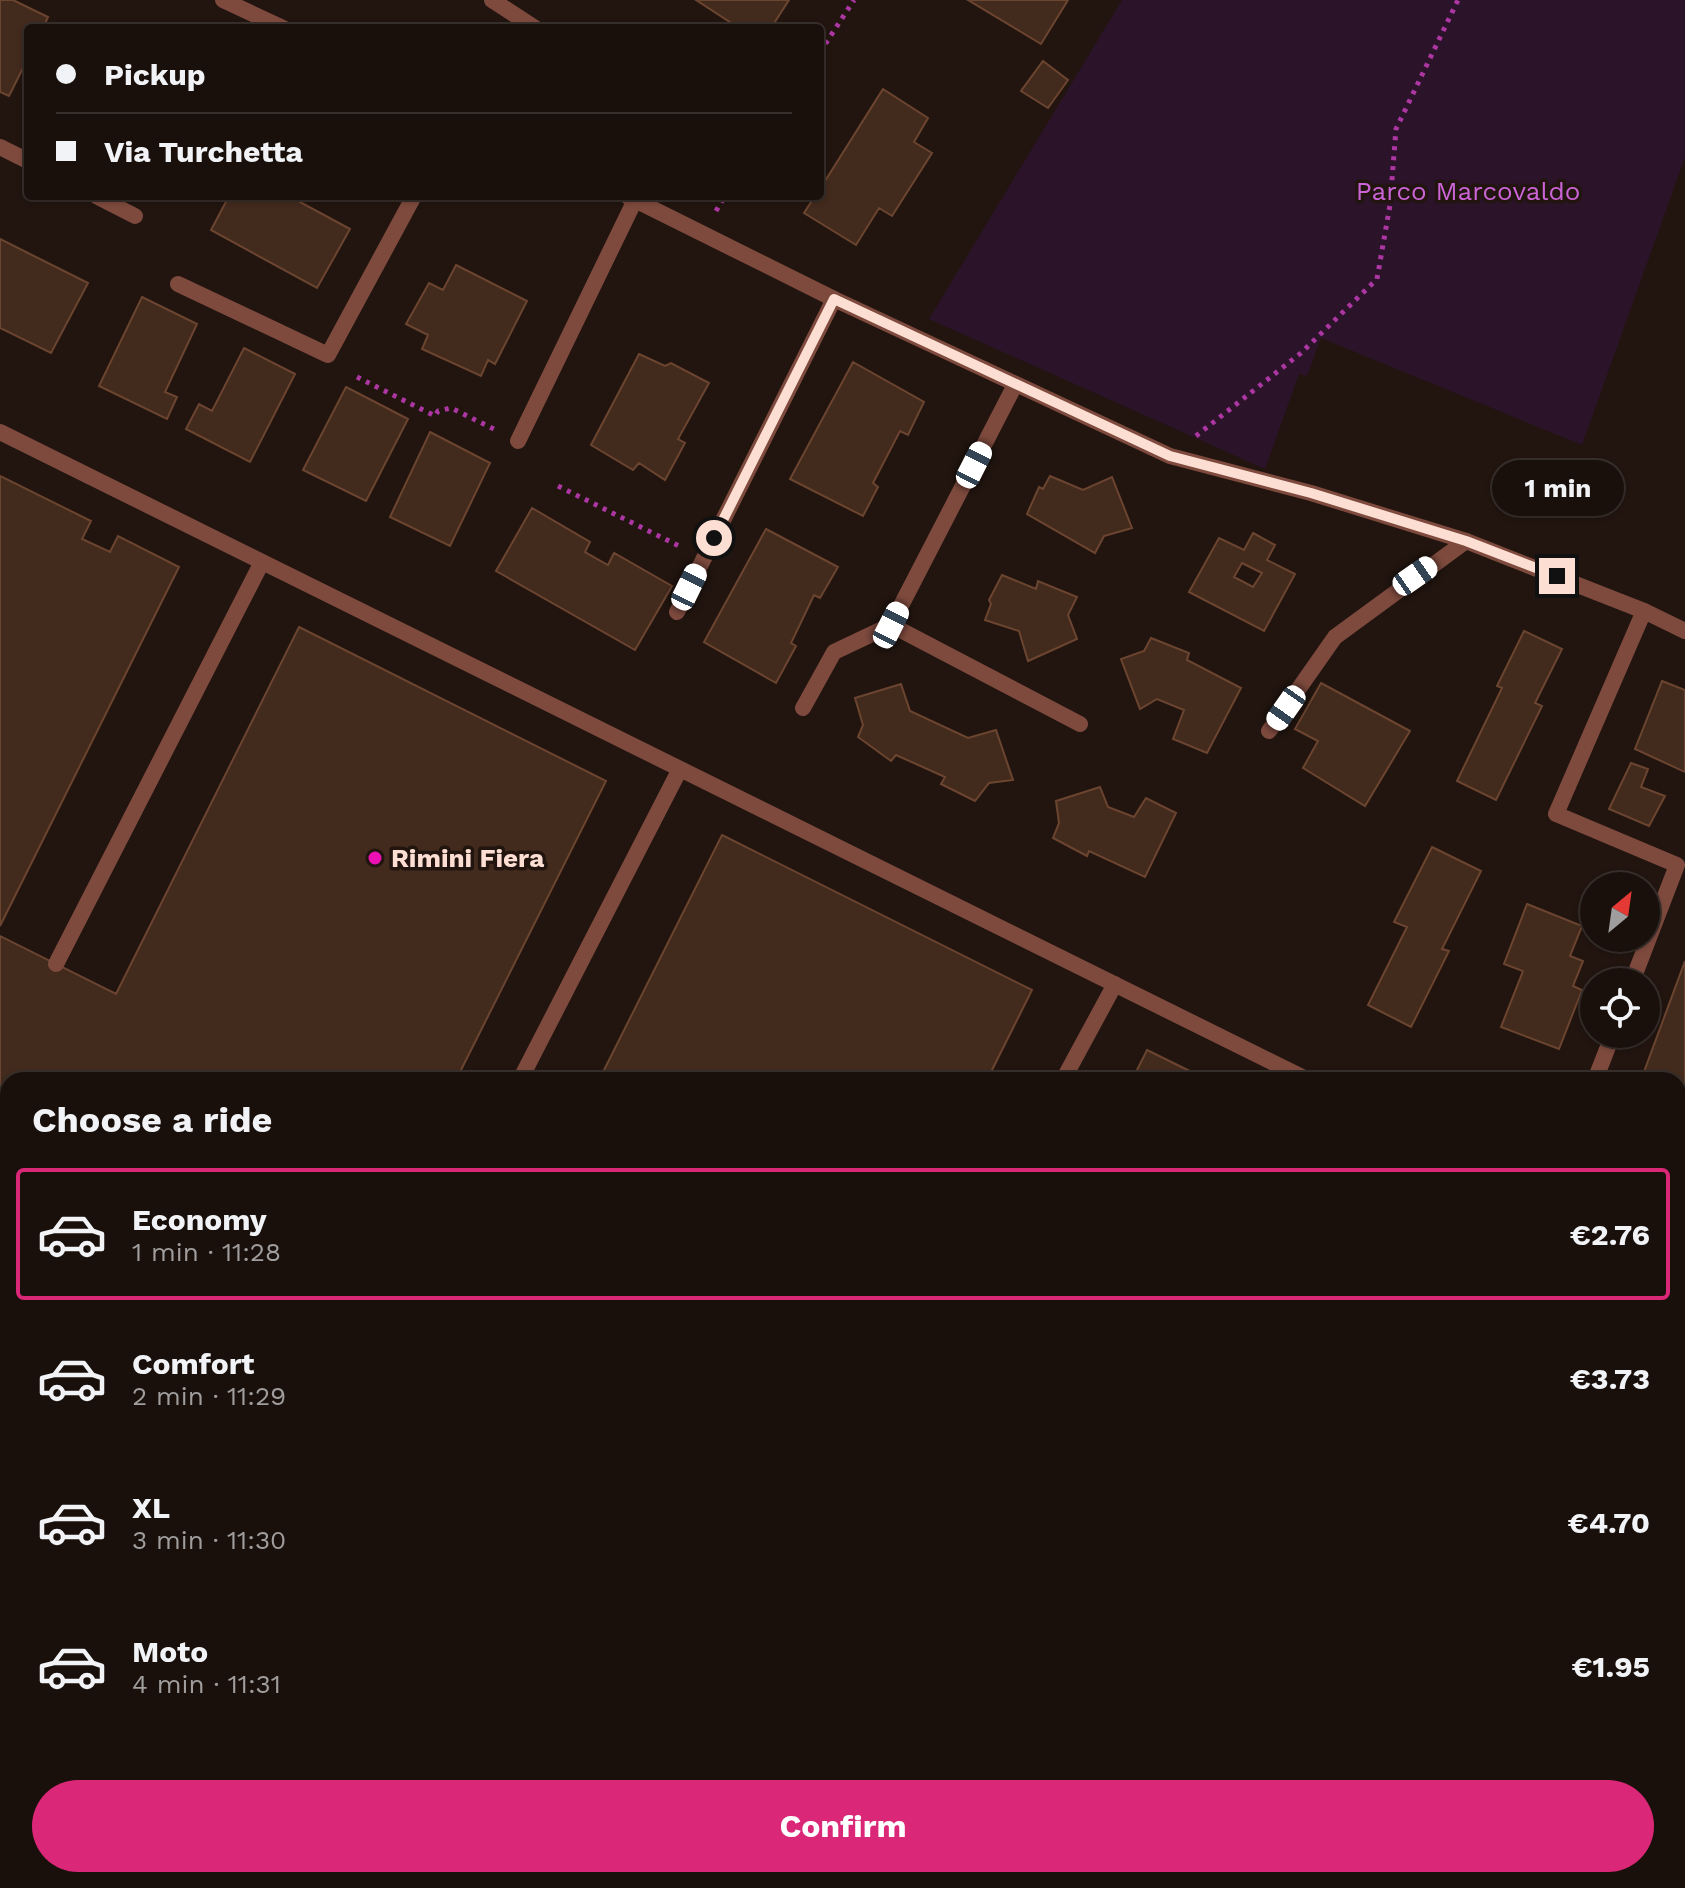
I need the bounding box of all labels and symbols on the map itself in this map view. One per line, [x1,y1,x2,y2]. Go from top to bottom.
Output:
park label: Parco Marcovaldo [1356,176,1580,206]
car [952,438,996,492]
callout: 1 min [1491,460,1623,516]
route start [696,520,732,556]
car [1388,552,1442,600]
route end [1539,558,1575,594]
car [668,560,710,614]
car [869,598,913,652]
car [1262,681,1310,735]
place label: Rimini Fiera [391,843,544,873]
marker: Rimini Fiera [366,849,384,867]
north arrow [1580,872,1660,952]

